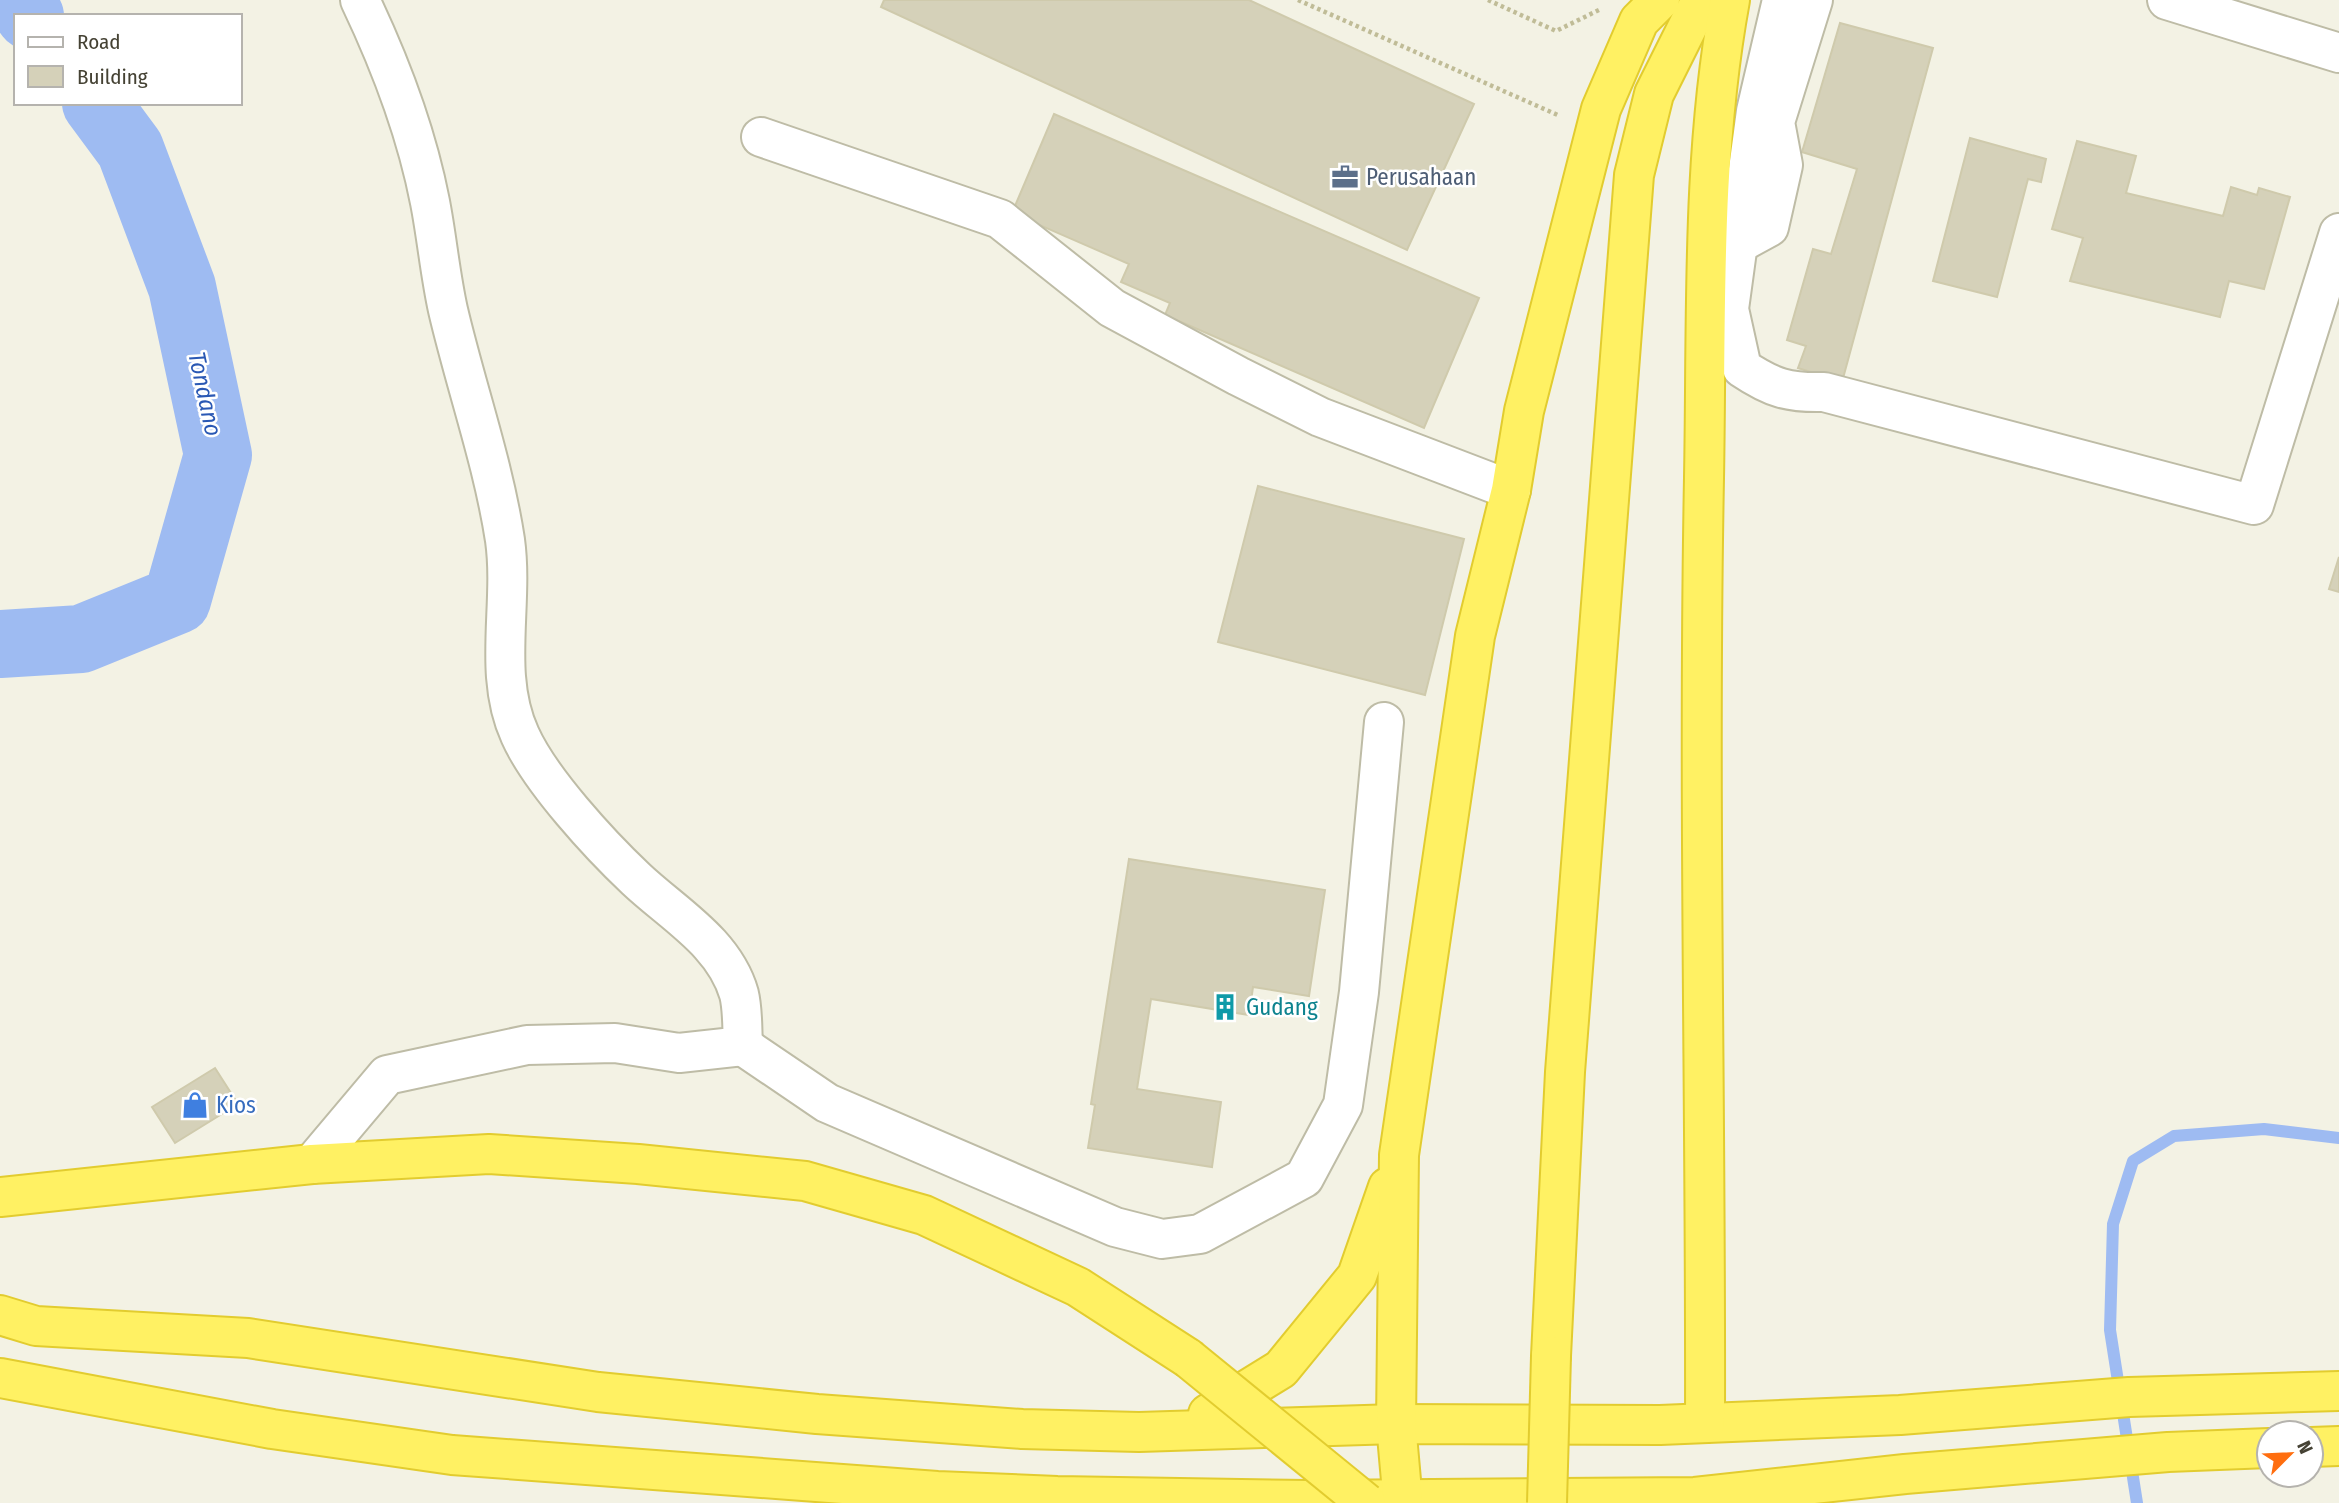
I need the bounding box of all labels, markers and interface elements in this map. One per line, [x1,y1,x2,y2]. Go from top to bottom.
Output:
legend [14,14,242,105]
text: Road [77,29,121,55]
text: Building [77,64,148,90]
office icon: Perusahaan [1330,162,1360,192]
place label: Perusahaan [1366,163,1476,191]
water label: Tondano [182,349,228,439]
building icon: Gudang [1210,992,1240,1022]
place label: Gudang [1246,993,1318,1021]
shop icon: Kios [180,1090,210,1120]
place label: Kios [216,1091,256,1119]
north arrow [2255,1419,2325,1489]
text: N [2292,1437,2318,1457]

